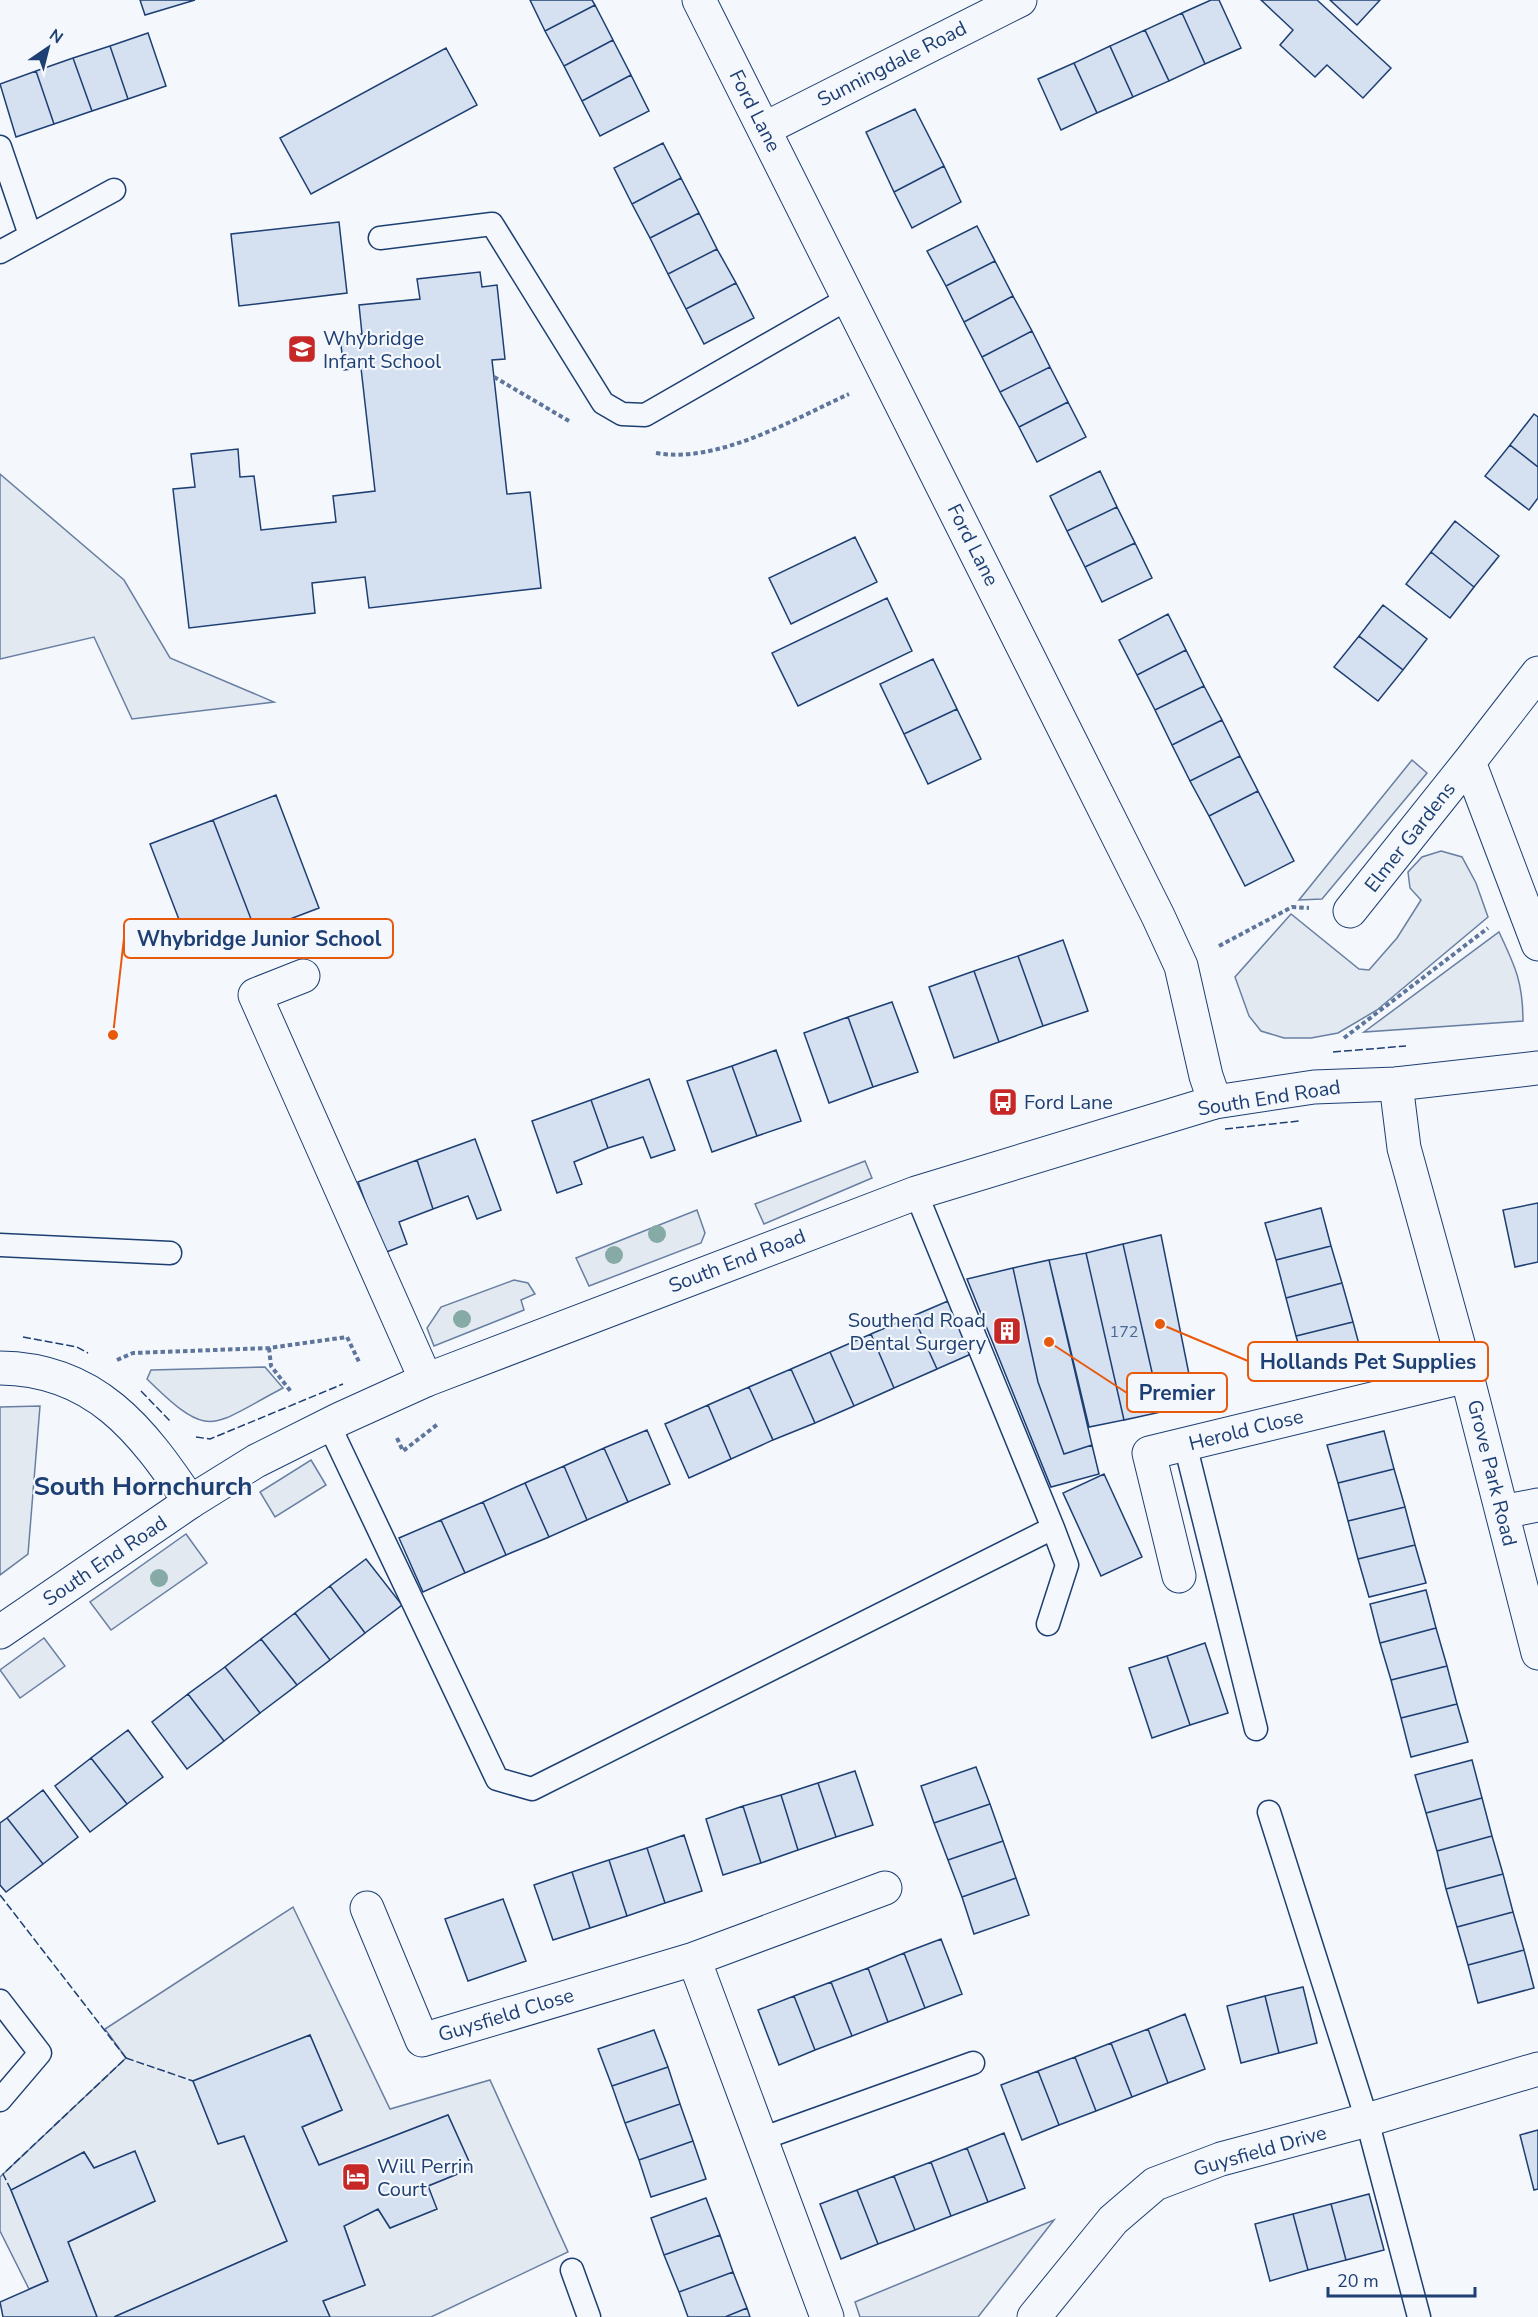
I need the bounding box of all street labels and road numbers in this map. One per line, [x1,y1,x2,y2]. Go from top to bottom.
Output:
street label: Sunningdale Road [813,15,971,113]
street label: Ford Lane [723,65,787,157]
street label: Ford Lane [941,499,1005,591]
street label: Elmer Gardens [1358,776,1462,898]
street label: South End Road [1196,1073,1342,1123]
street label: South End Road [665,1223,809,1299]
street label: Grove Park Road [1461,1397,1523,1549]
street label: Herold Close [1186,1403,1306,1457]
street label: South End Road [38,1509,172,1613]
street label: Guysfield Close [435,1982,577,2048]
street label: Guysfield Drive [1190,2119,1330,2183]

